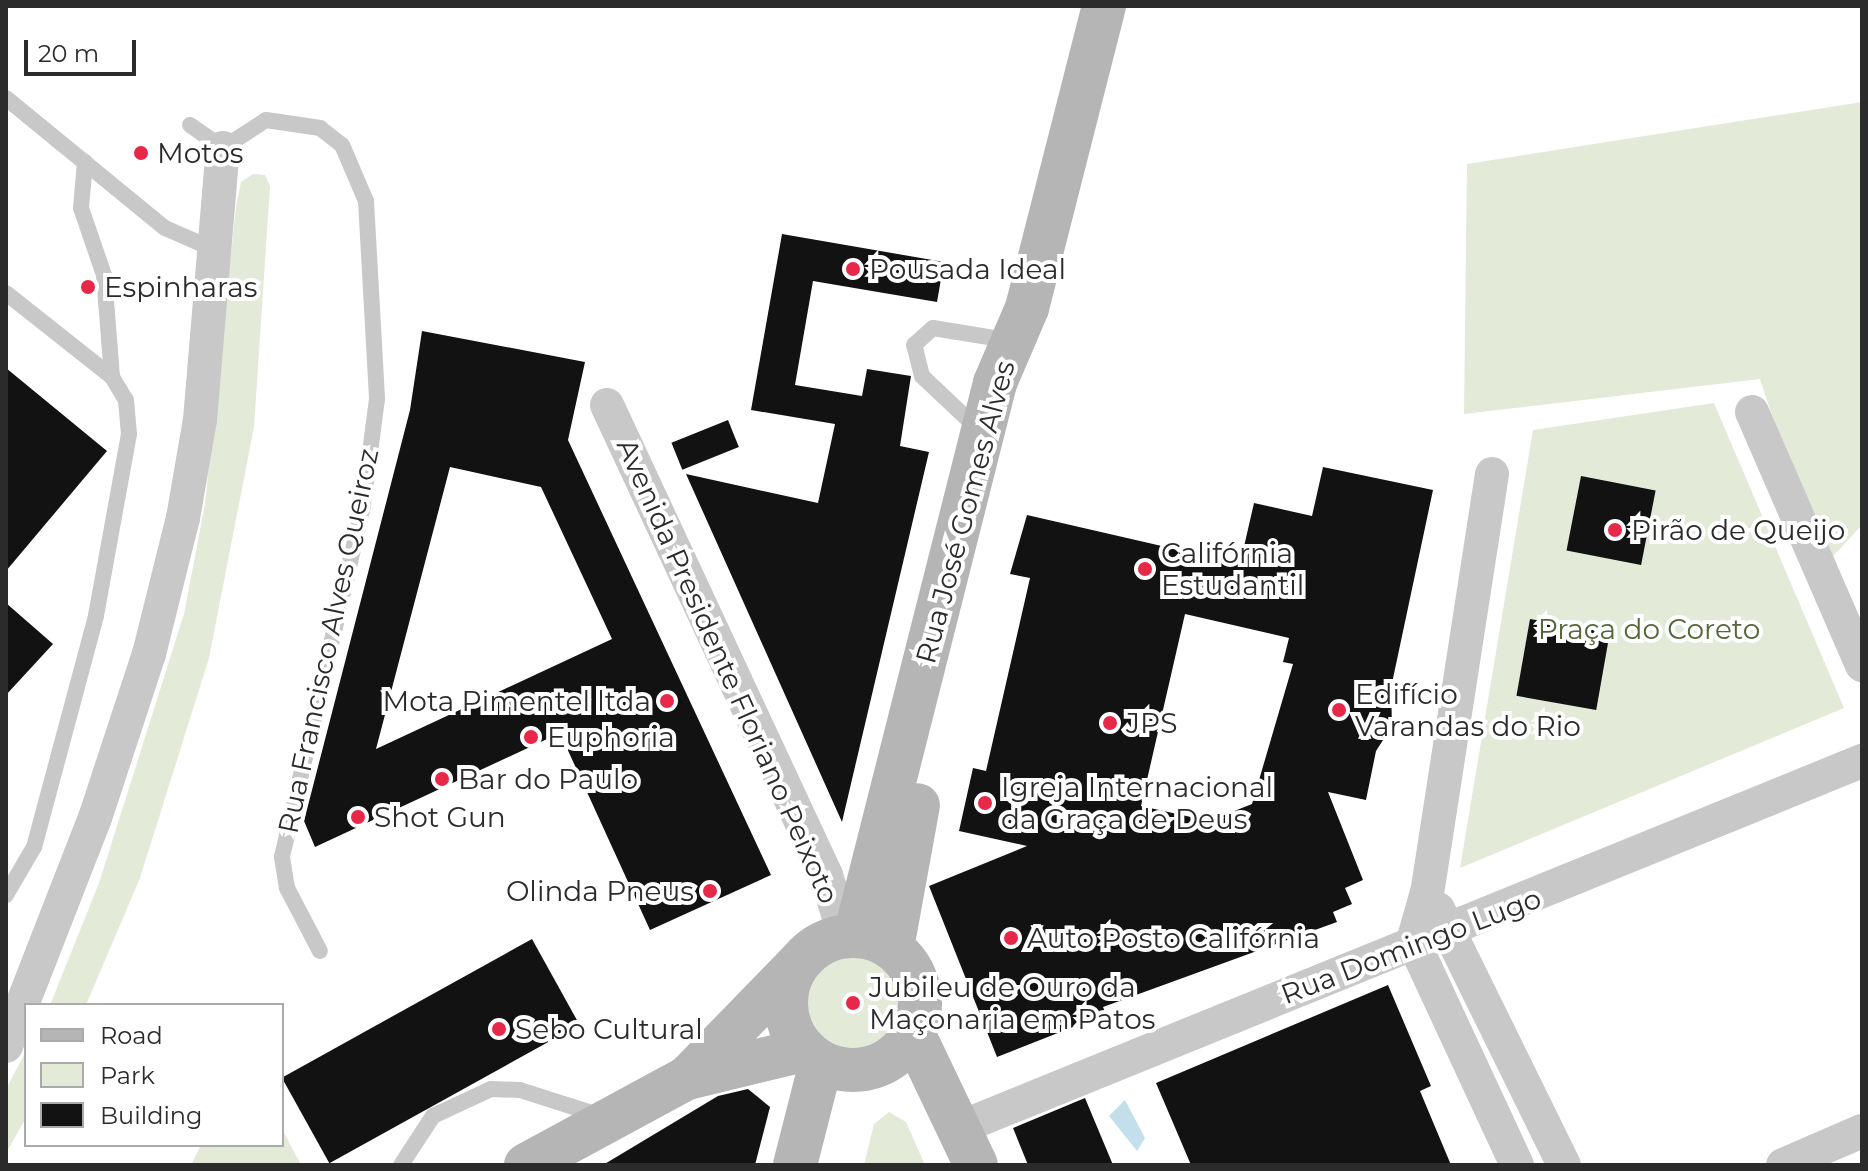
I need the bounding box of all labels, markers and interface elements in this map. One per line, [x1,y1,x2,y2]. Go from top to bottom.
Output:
scale bar [28,24,140,74]
text: 20 m [38,39,99,68]
place label: Motos [157,136,243,170]
marker: Motos [132,144,150,162]
place label: Pousada Ideal [869,252,1066,286]
marker: Pousada Ideal [844,260,862,278]
place label: Espinharas [104,270,257,304]
marker: Espinharas [79,278,97,296]
street label: Rua José Gomes Alves [908,357,1022,667]
street label: Avenida Presidente Floriano Peixoto [610,434,846,908]
street label: Rua Francisco Alves Queiroz [271,446,385,836]
place label: Pirão de Queijo [1631,513,1845,547]
marker: Pirão de Queijo [1606,521,1624,539]
place label: Califórnia Estudantil [1161,536,1304,602]
marker: Califórnia Estudantil [1136,560,1154,578]
park label: Praça do Coreto [1538,612,1760,646]
place label: Edifício Varandas do Rio [1355,677,1581,743]
place label: Mota Pimentel ltda [383,684,651,718]
marker: Mota Pimentel ltda [658,692,676,710]
marker: Edifício Varandas do Rio [1330,701,1348,719]
place label: JPS [1126,706,1177,740]
marker: JPS [1101,714,1119,732]
place label: Euphoria [547,720,675,754]
marker: Euphoria [522,728,540,746]
place label: Bar do Paulo [458,762,638,796]
marker: Bar do Paulo [433,770,451,788]
place label: Igreja Internacional da Graça de Deus [1001,770,1273,836]
marker: Igreja Internacional da Graça de Deus [976,794,994,812]
place label: Shot Gun [374,800,506,834]
marker: Shot Gun [349,808,367,826]
place label: Olinda Pneus [506,874,694,908]
street label: Rua Domingo Lugo [1276,881,1546,1011]
marker: Olinda Pneus [701,882,719,900]
place label: Auto Posto Califórnia [1027,921,1320,955]
marker: Auto Posto Califórnia [1002,929,1020,947]
place label: Jubileu de Ouro da Maçonaria em Patos [869,970,1155,1036]
marker: Jubileu de Ouro da Maçonaria em Patos [844,994,862,1012]
legend [24,1003,284,1147]
place label: Sebo Cultural [515,1012,703,1046]
marker: Sebo Cultural [490,1020,508,1038]
text: Road [100,1021,163,1050]
text: Park [100,1061,155,1090]
text: Building [100,1101,203,1130]

